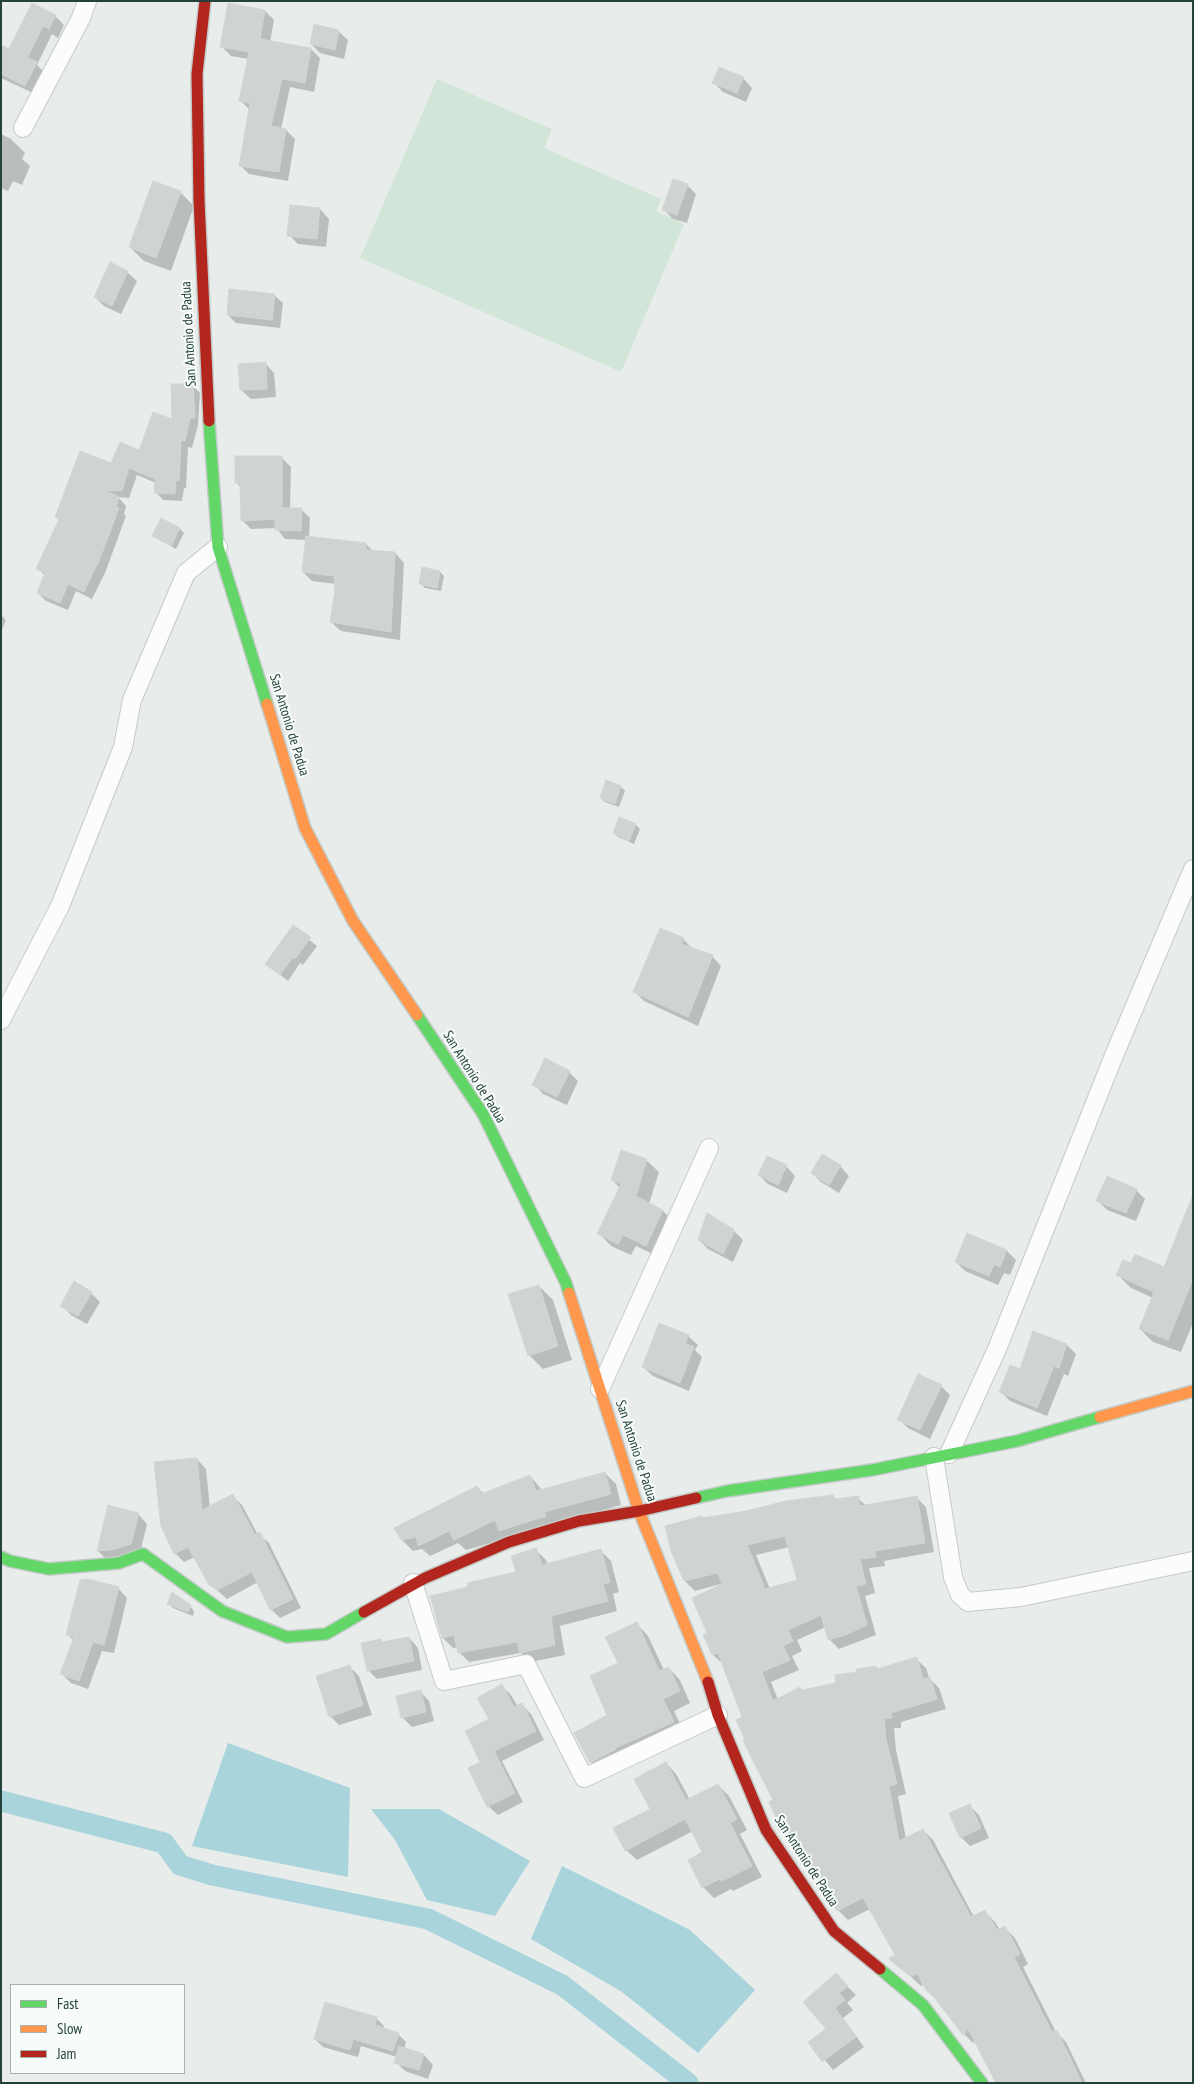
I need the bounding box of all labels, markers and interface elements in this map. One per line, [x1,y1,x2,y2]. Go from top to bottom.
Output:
street label: San Antonio de Padua [178,281,200,387]
street label: San Antonio de Padua [266,672,312,778]
street label: San Antonio de Padua [439,1028,509,1126]
street label: San Antonio de Padua [612,1398,660,1504]
street label: San Antonio de Padua [770,1812,842,1910]
legend [10,1984,185,2074]
text: Fast [57,1994,78,2013]
text: Slow [57,2019,82,2038]
text: Jam [57,2044,76,2063]

